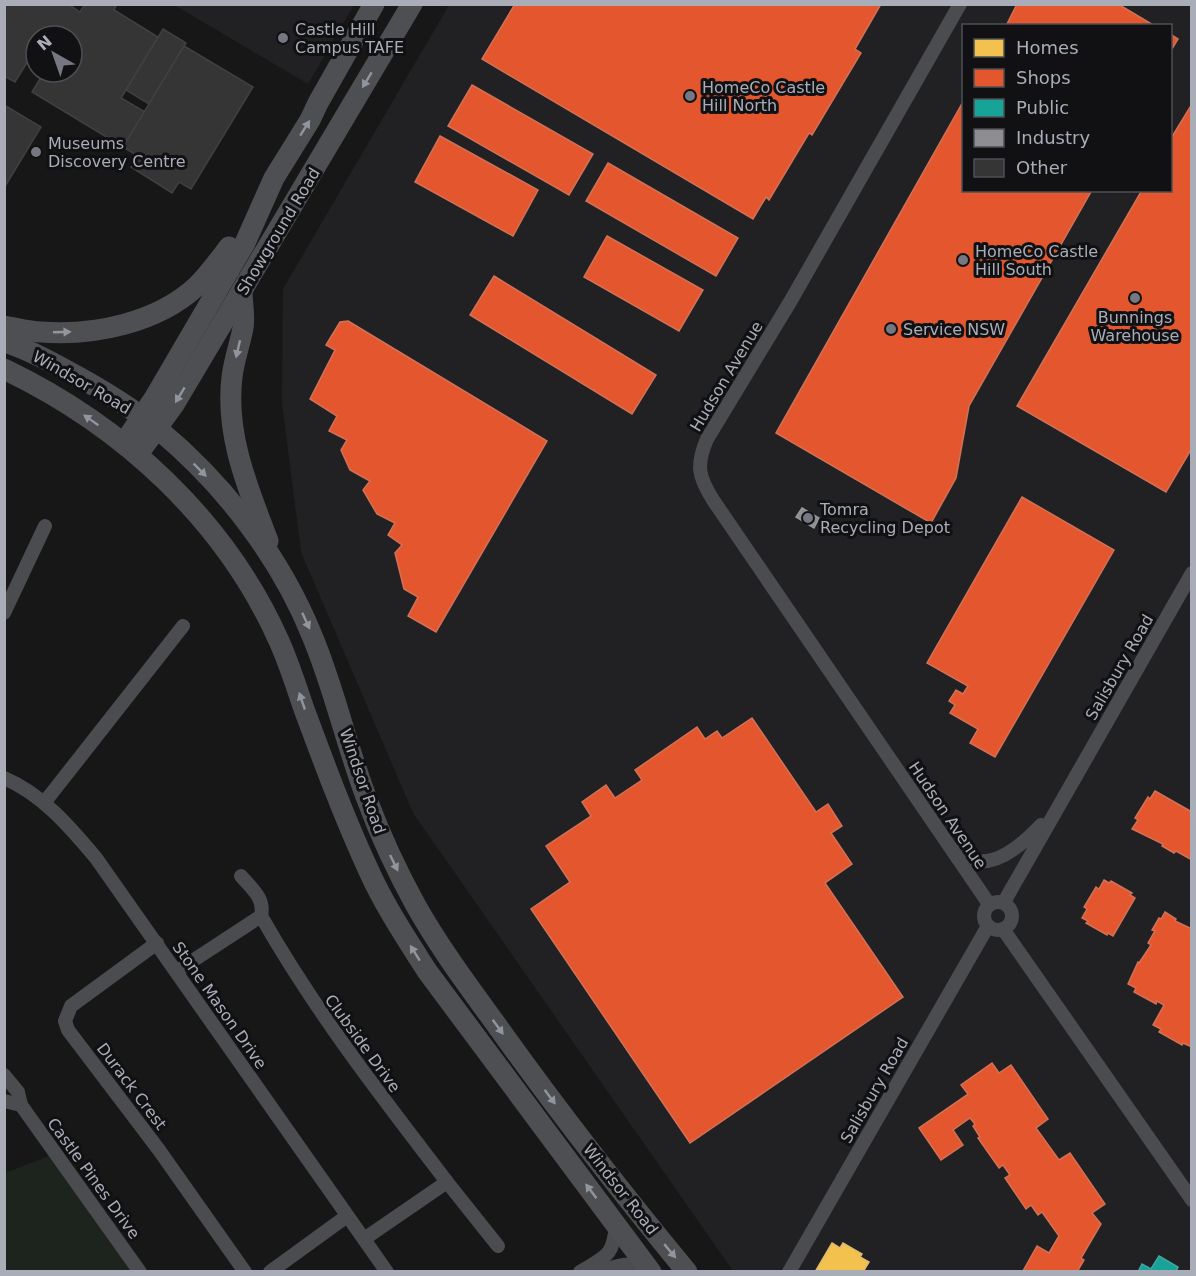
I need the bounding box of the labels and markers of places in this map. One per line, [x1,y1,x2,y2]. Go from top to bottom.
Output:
place label: Castle Hill Campus TAFE [295,20,404,57]
marker: Castle Hill Campus TAFE [276,31,290,45]
place label: HomeCo Castle Hill North [702,78,825,115]
marker: HomeCo Castle Hill North [683,89,697,103]
place label: Museums Discovery Centre [48,134,186,171]
marker: Museums Discovery Centre [29,145,43,159]
place label: HomeCo Castle Hill South [975,242,1098,279]
marker: HomeCo Castle Hill South [956,253,970,267]
marker: Bunnings Warehouse [1128,291,1142,305]
place label: Bunnings Warehouse [1091,308,1179,345]
place label: Service NSW [903,320,1005,339]
marker: Service NSW [884,322,898,336]
place label: Tomra Recycling Depot [819,500,950,537]
marker: Tomra Recycling Depot [801,511,815,525]

